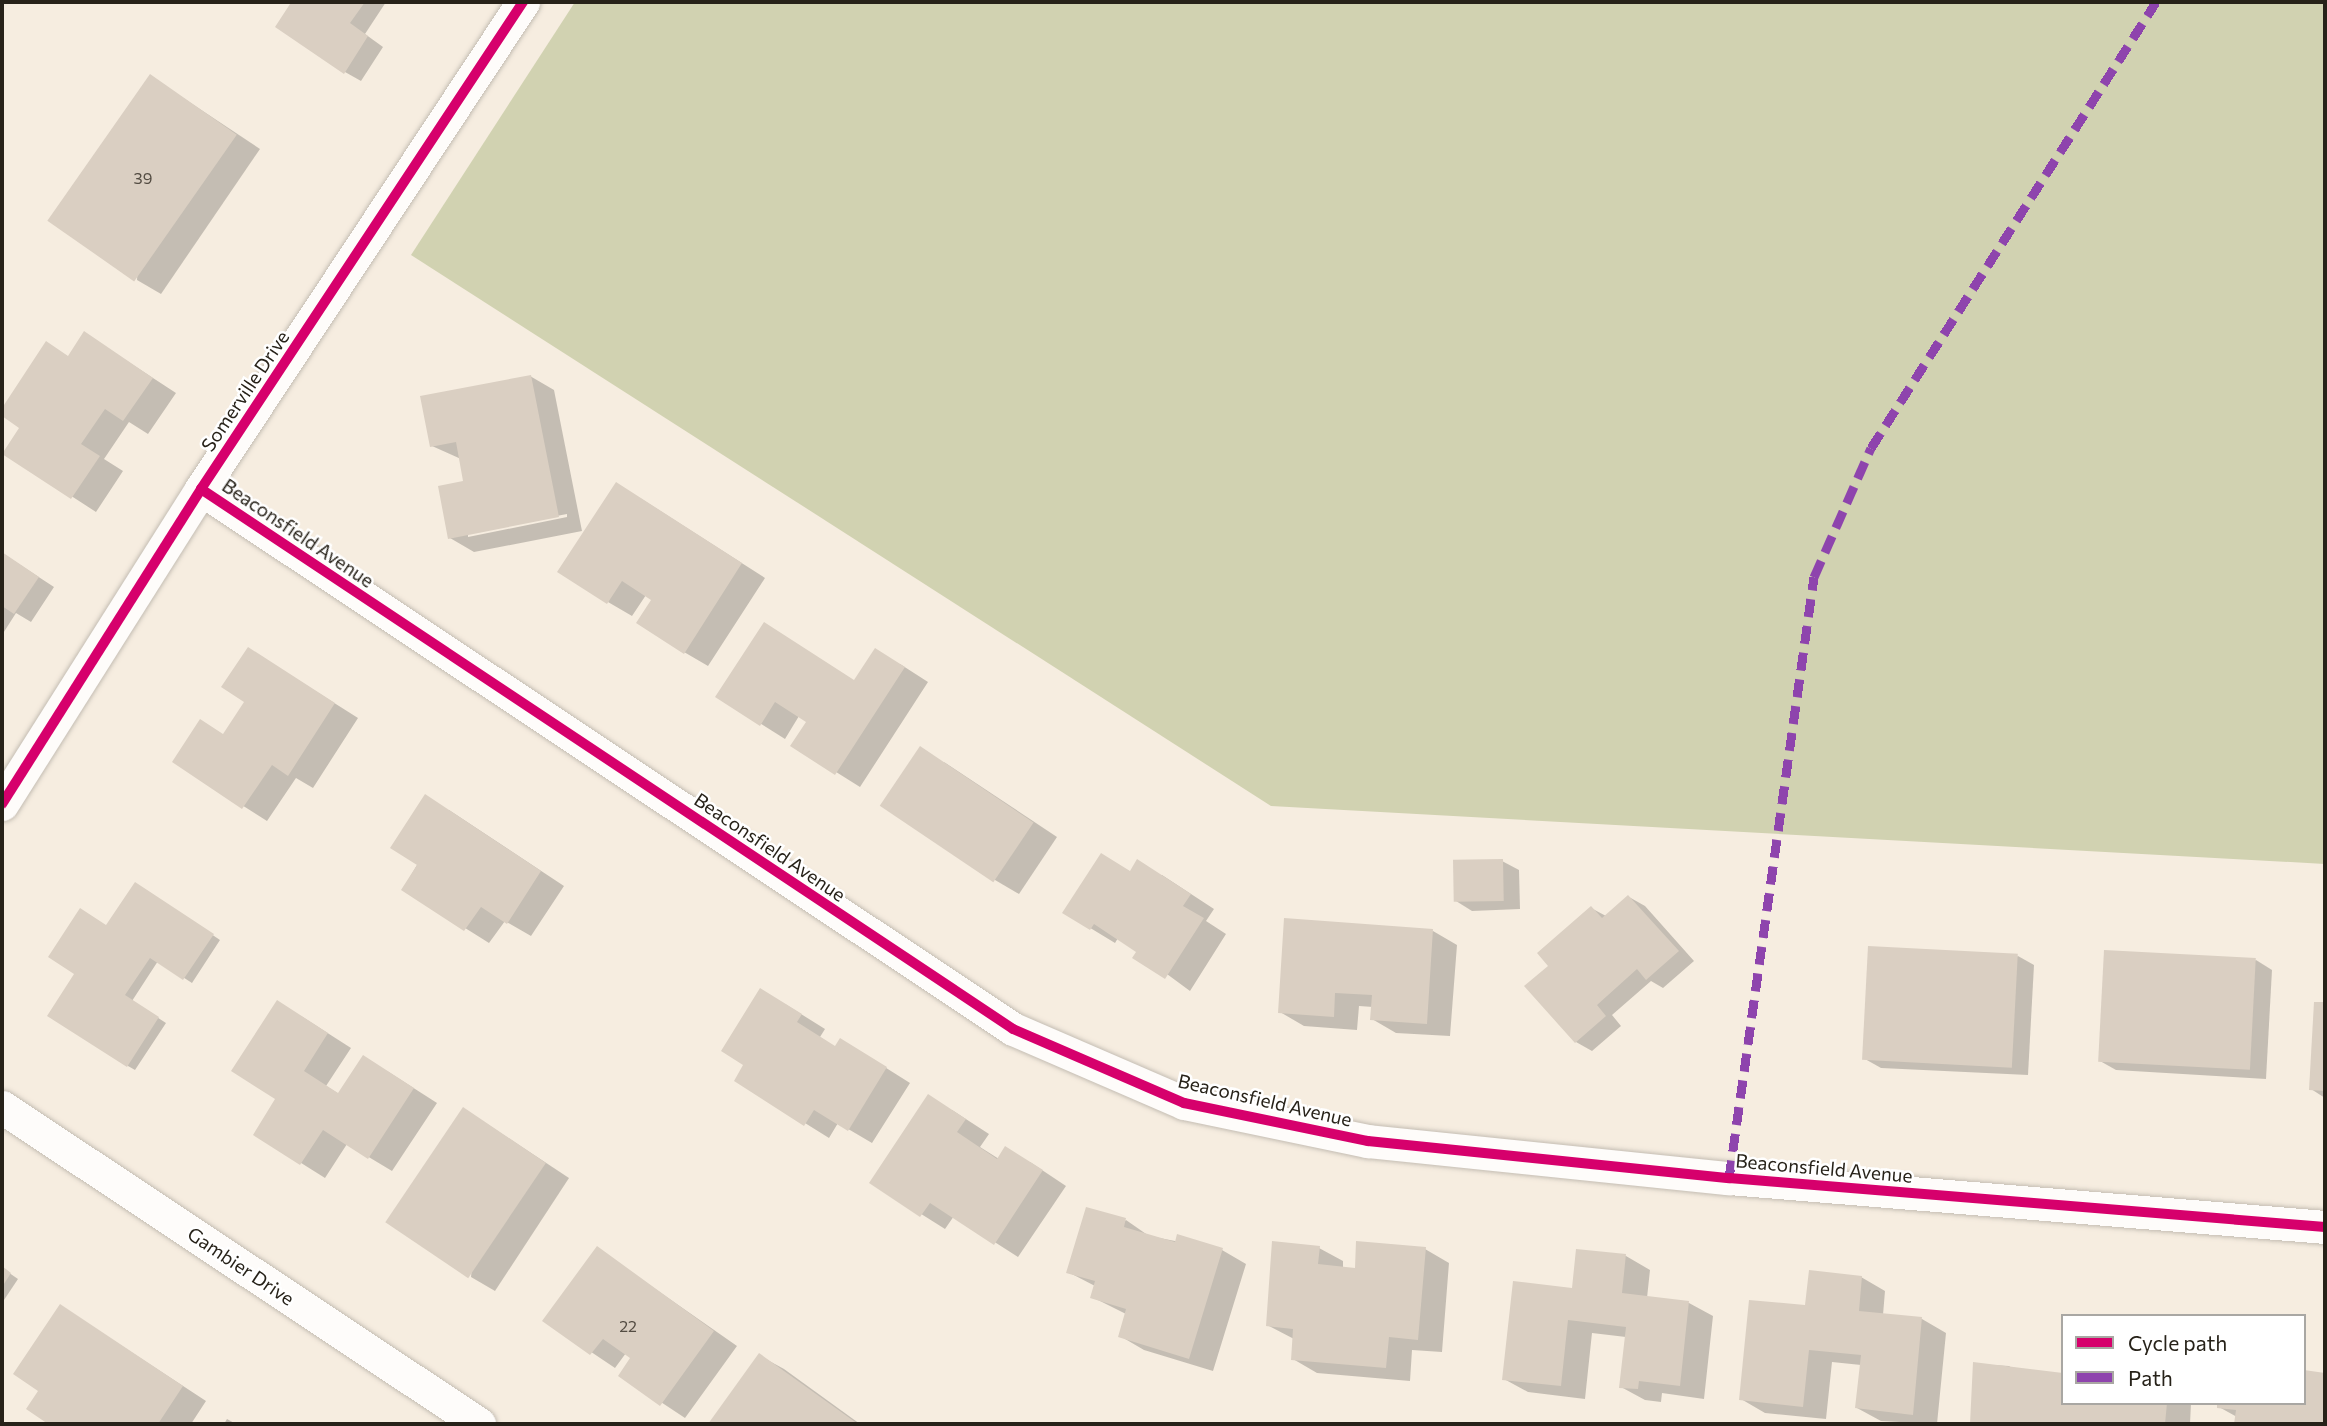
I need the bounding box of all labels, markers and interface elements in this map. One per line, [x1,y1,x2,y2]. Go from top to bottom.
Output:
house number: 39 [134,168,152,188]
street label: Somerville Drive [196,326,294,456]
street label: Beaconsfield Avenue [218,474,378,592]
street label: Beaconsfield Avenue [690,788,850,906]
street label: Beaconsfield Avenue [1176,1069,1354,1131]
street label: Beaconsfield Avenue [1735,1149,1913,1187]
street label: Gambier Drive [183,1222,299,1310]
legend [2061,1314,2306,1405]
house number: 22 [619,1316,637,1336]
text: Cycle path [2128,1330,2227,1355]
text: Path [2128,1365,2173,1390]

